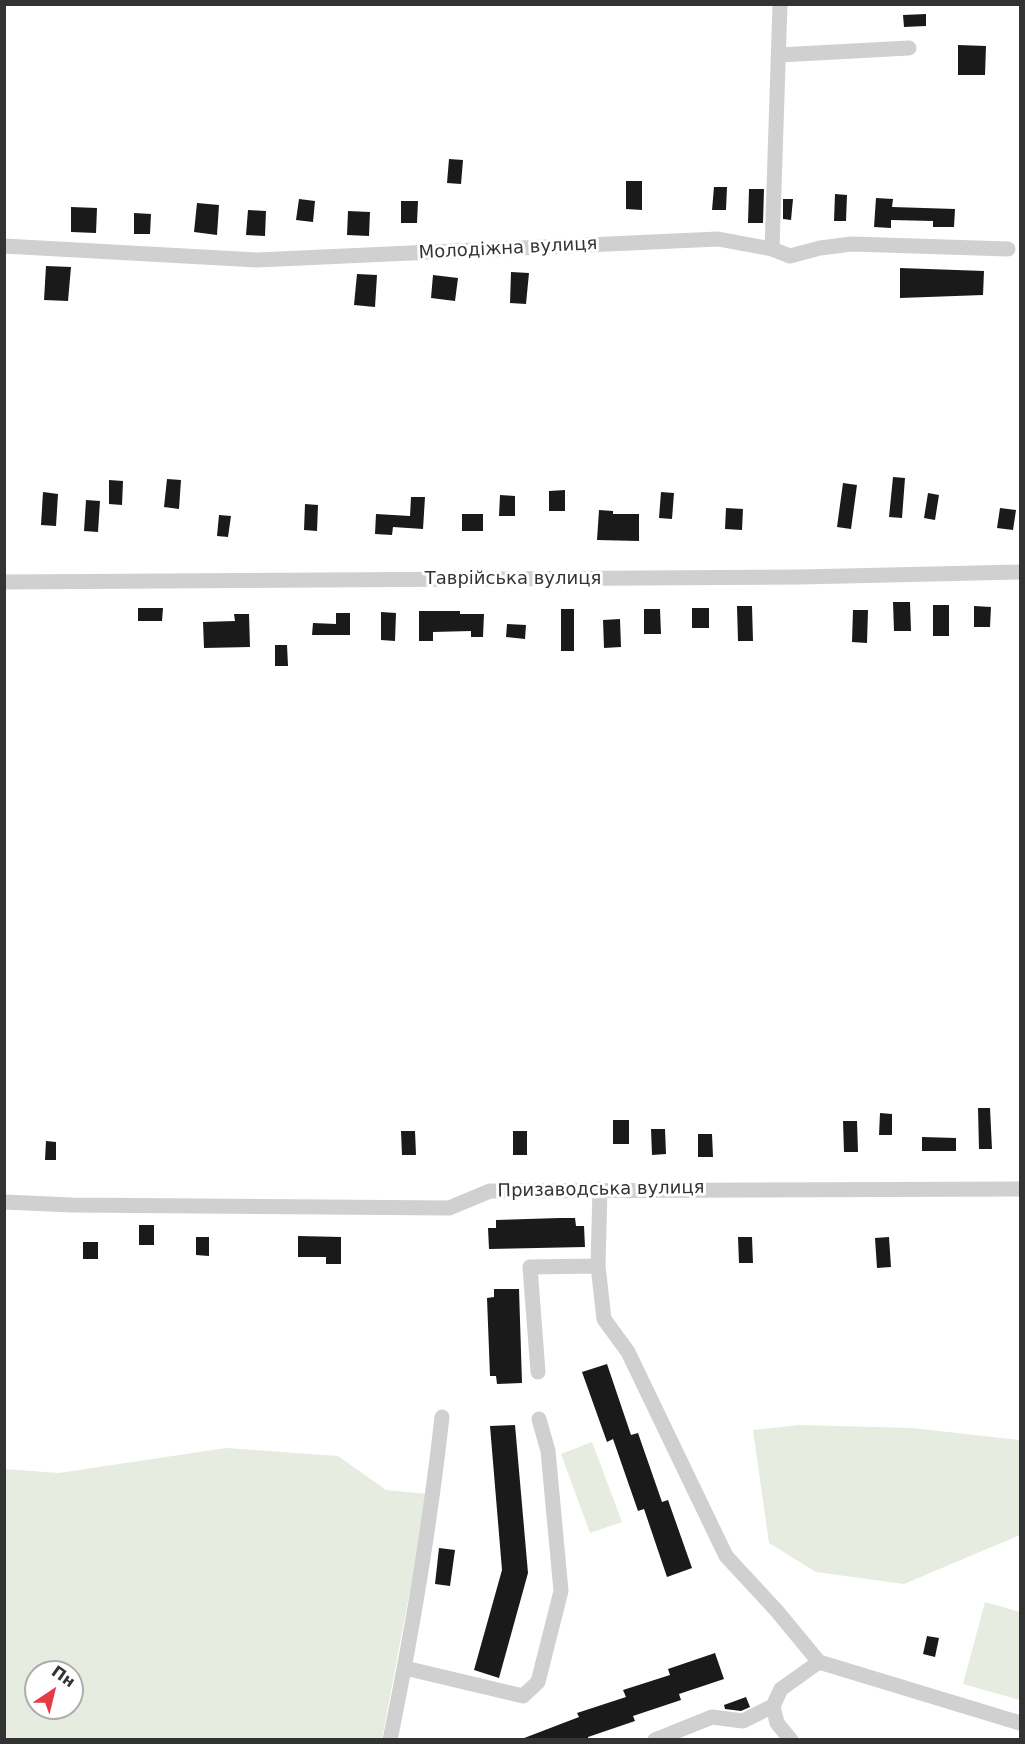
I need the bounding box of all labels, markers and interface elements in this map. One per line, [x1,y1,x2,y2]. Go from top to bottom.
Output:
street label: Молодіжна вулиця [418,234,598,264]
street label: Таврійська вулиця [425,568,601,590]
street label: Призаводська вулиця [497,1177,705,1203]
north arrow [24,1660,84,1720]
text: Пн [48,1662,79,1691]

